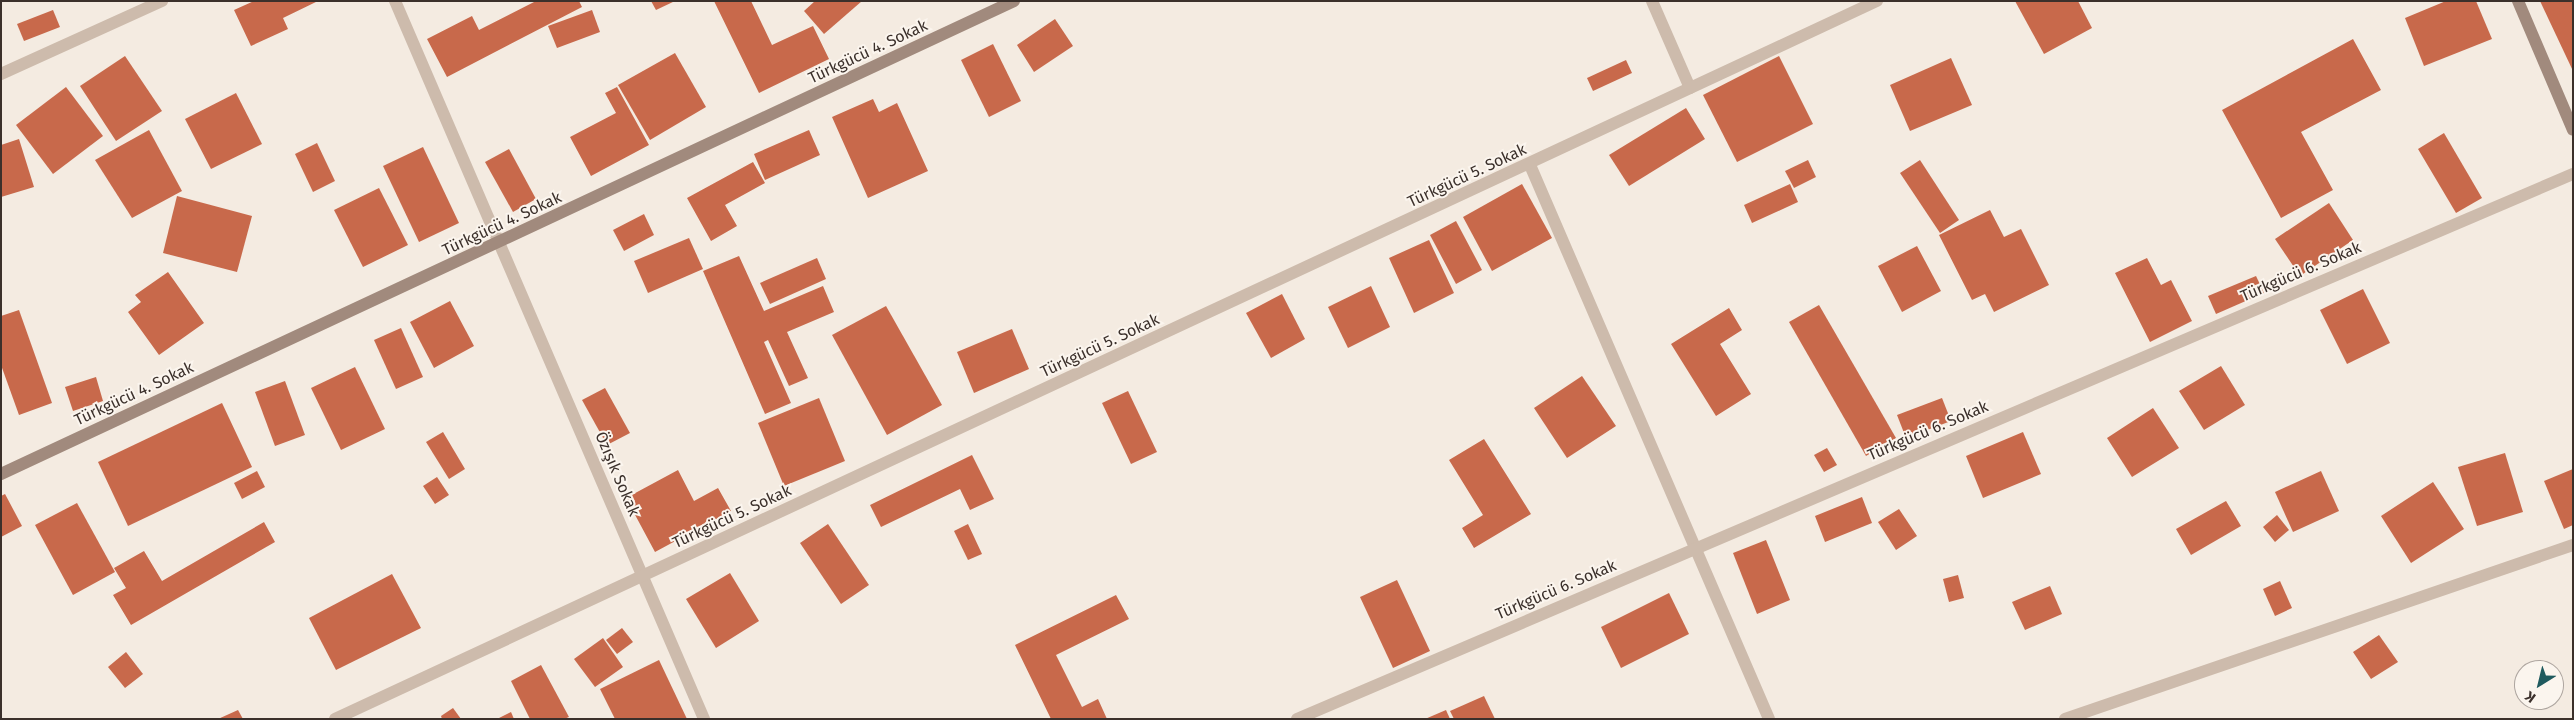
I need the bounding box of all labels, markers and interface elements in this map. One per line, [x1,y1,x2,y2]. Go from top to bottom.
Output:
street label: Türkgücü 4. Sokak [805,16,931,88]
street label: Türkgücü 5. Sokak [1405,140,1529,212]
street label: Türkgücü 4. Sokak [439,188,565,260]
street label: Türkgücü 6. Sokak [2238,238,2364,306]
street label: Türkgücü 5. Sokak [1038,310,1162,382]
street label: Türkgücü 4. Sokak [71,358,197,430]
street label: Türkgücü 6. Sokak [1865,397,1991,465]
street label: Özışık Sokak [591,429,643,519]
street label: Türkgücü 5. Sokak [670,481,794,553]
street label: Türkgücü 6. Sokak [1493,556,1619,624]
north arrow [2514,660,2564,710]
text: K [2522,687,2539,706]

